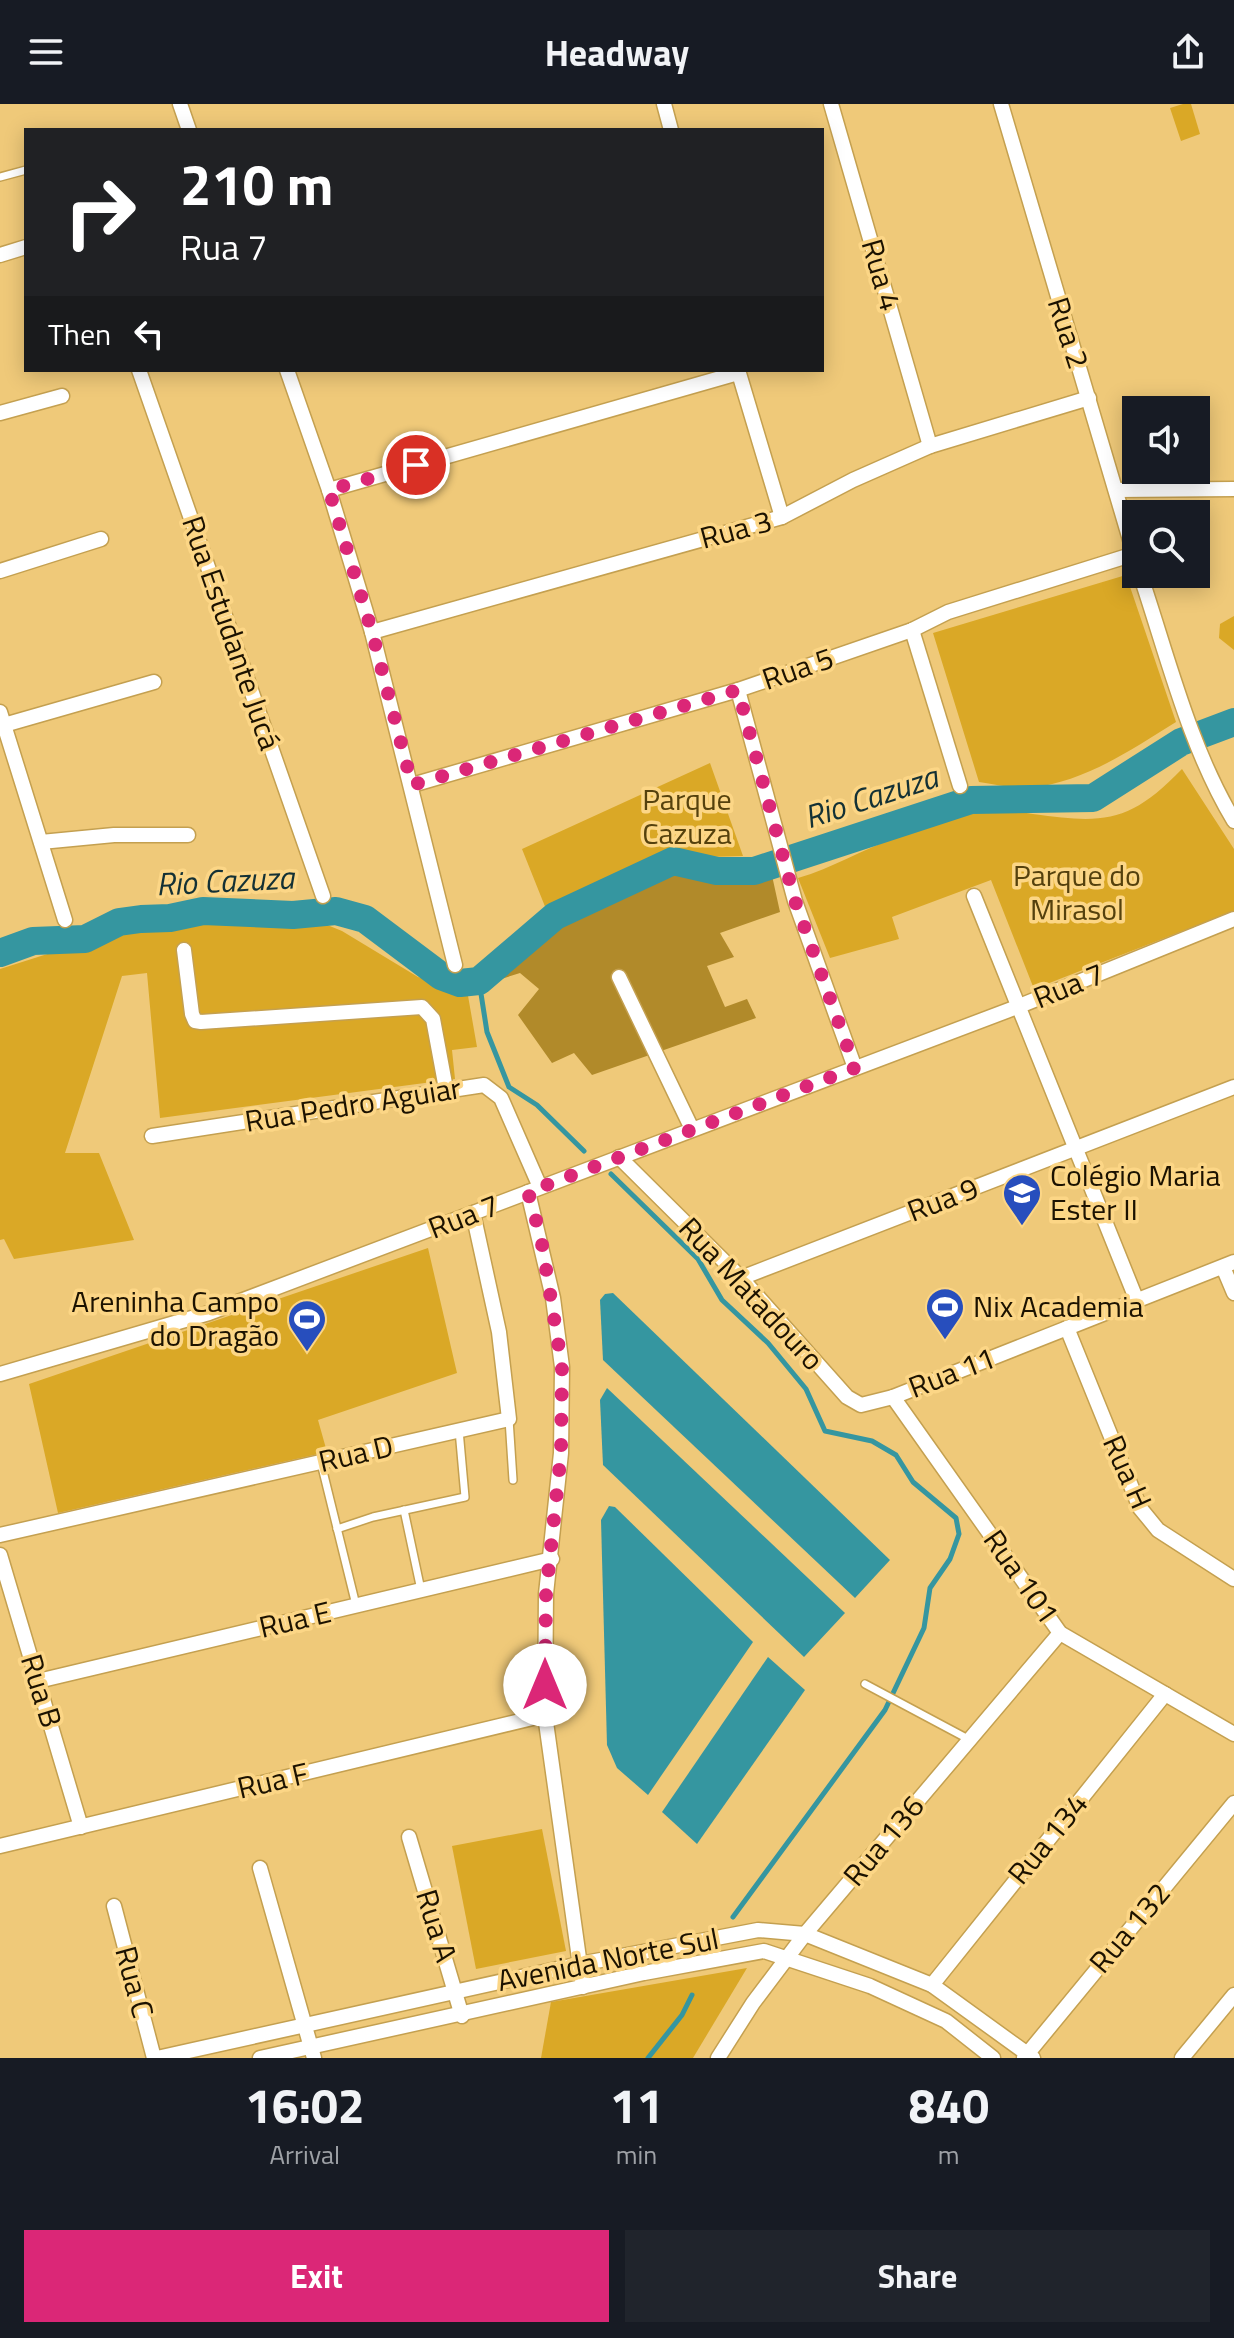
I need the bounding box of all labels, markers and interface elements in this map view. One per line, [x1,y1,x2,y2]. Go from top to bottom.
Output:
text: Headway [545,25,689,80]
icon: menu [24,30,68,74]
icon: share [1166,30,1210,74]
text: 210 m [180,142,333,227]
icon: right [48,160,152,264]
text: Rua 7 [180,219,267,274]
street label: Rua 4 [850,233,914,316]
street label: Rua 2 [1036,291,1102,374]
text: Then [48,311,111,357]
icon: left [127,312,171,356]
map controls [1122,396,1210,588]
button: sound [1122,396,1210,484]
pin [382,431,450,499]
icon: arrive [394,443,438,487]
street label: Rua 3 [695,497,777,561]
button: search [1122,500,1210,588]
street label: Rua Estudante Jucá [170,509,294,756]
street label: Rua 5 [756,634,840,702]
water label: Rio Cazuza [798,751,946,840]
park label: Parque Cazuza [642,776,732,856]
water label: Rio Cazuza [155,852,297,908]
park label: Parque do Mirasol [1013,852,1141,932]
street label: Rua 7 [1026,950,1111,1020]
street label: Rua Pedro Aguiar [242,1064,464,1144]
place label: Colégio Maria Ester II [1050,1152,1221,1232]
street label: Rua 9 [900,1165,985,1234]
school or university icon: Colégio Maria Ester II [1001,1172,1043,1227]
street label: Rua 7 [421,1182,506,1251]
street label: Rua Matadouro [668,1206,835,1380]
place label: Areninha Campo do Dragão [71,1278,279,1358]
place label: Nix Academia [973,1283,1144,1329]
sports icon: Nix Academia [924,1286,966,1341]
sports icon: Areninha Campo do Dragão [286,1298,328,1353]
street label: Rua 11 [902,1335,1002,1410]
street label: Rua D [314,1422,398,1484]
street label: Rua H [1091,1427,1164,1516]
street label: Rua 101 [972,1520,1071,1633]
street label: Rua E [254,1588,335,1650]
position arrow [503,1643,587,1727]
street label: Rua B [9,1648,75,1733]
street label: Rua F [233,1750,313,1811]
street label: Rua 134 [996,1783,1099,1894]
street label: Rua 136 [831,1785,935,1896]
street label: Rua 132 [1077,1872,1181,1983]
street label: Rua A [404,1884,470,1968]
street label: Avenida Norte Sul [493,1915,722,2003]
street label: Rua C [103,1941,167,2023]
text: 16:02 [245,2069,365,2142]
text: 11 [610,2069,663,2142]
text: 840 [908,2069,989,2142]
text: Arrival [270,2135,340,2174]
text: min [616,2135,657,2174]
text: m [938,2135,960,2174]
button: Exit [24,2230,609,2322]
button: Share [625,2230,1210,2322]

